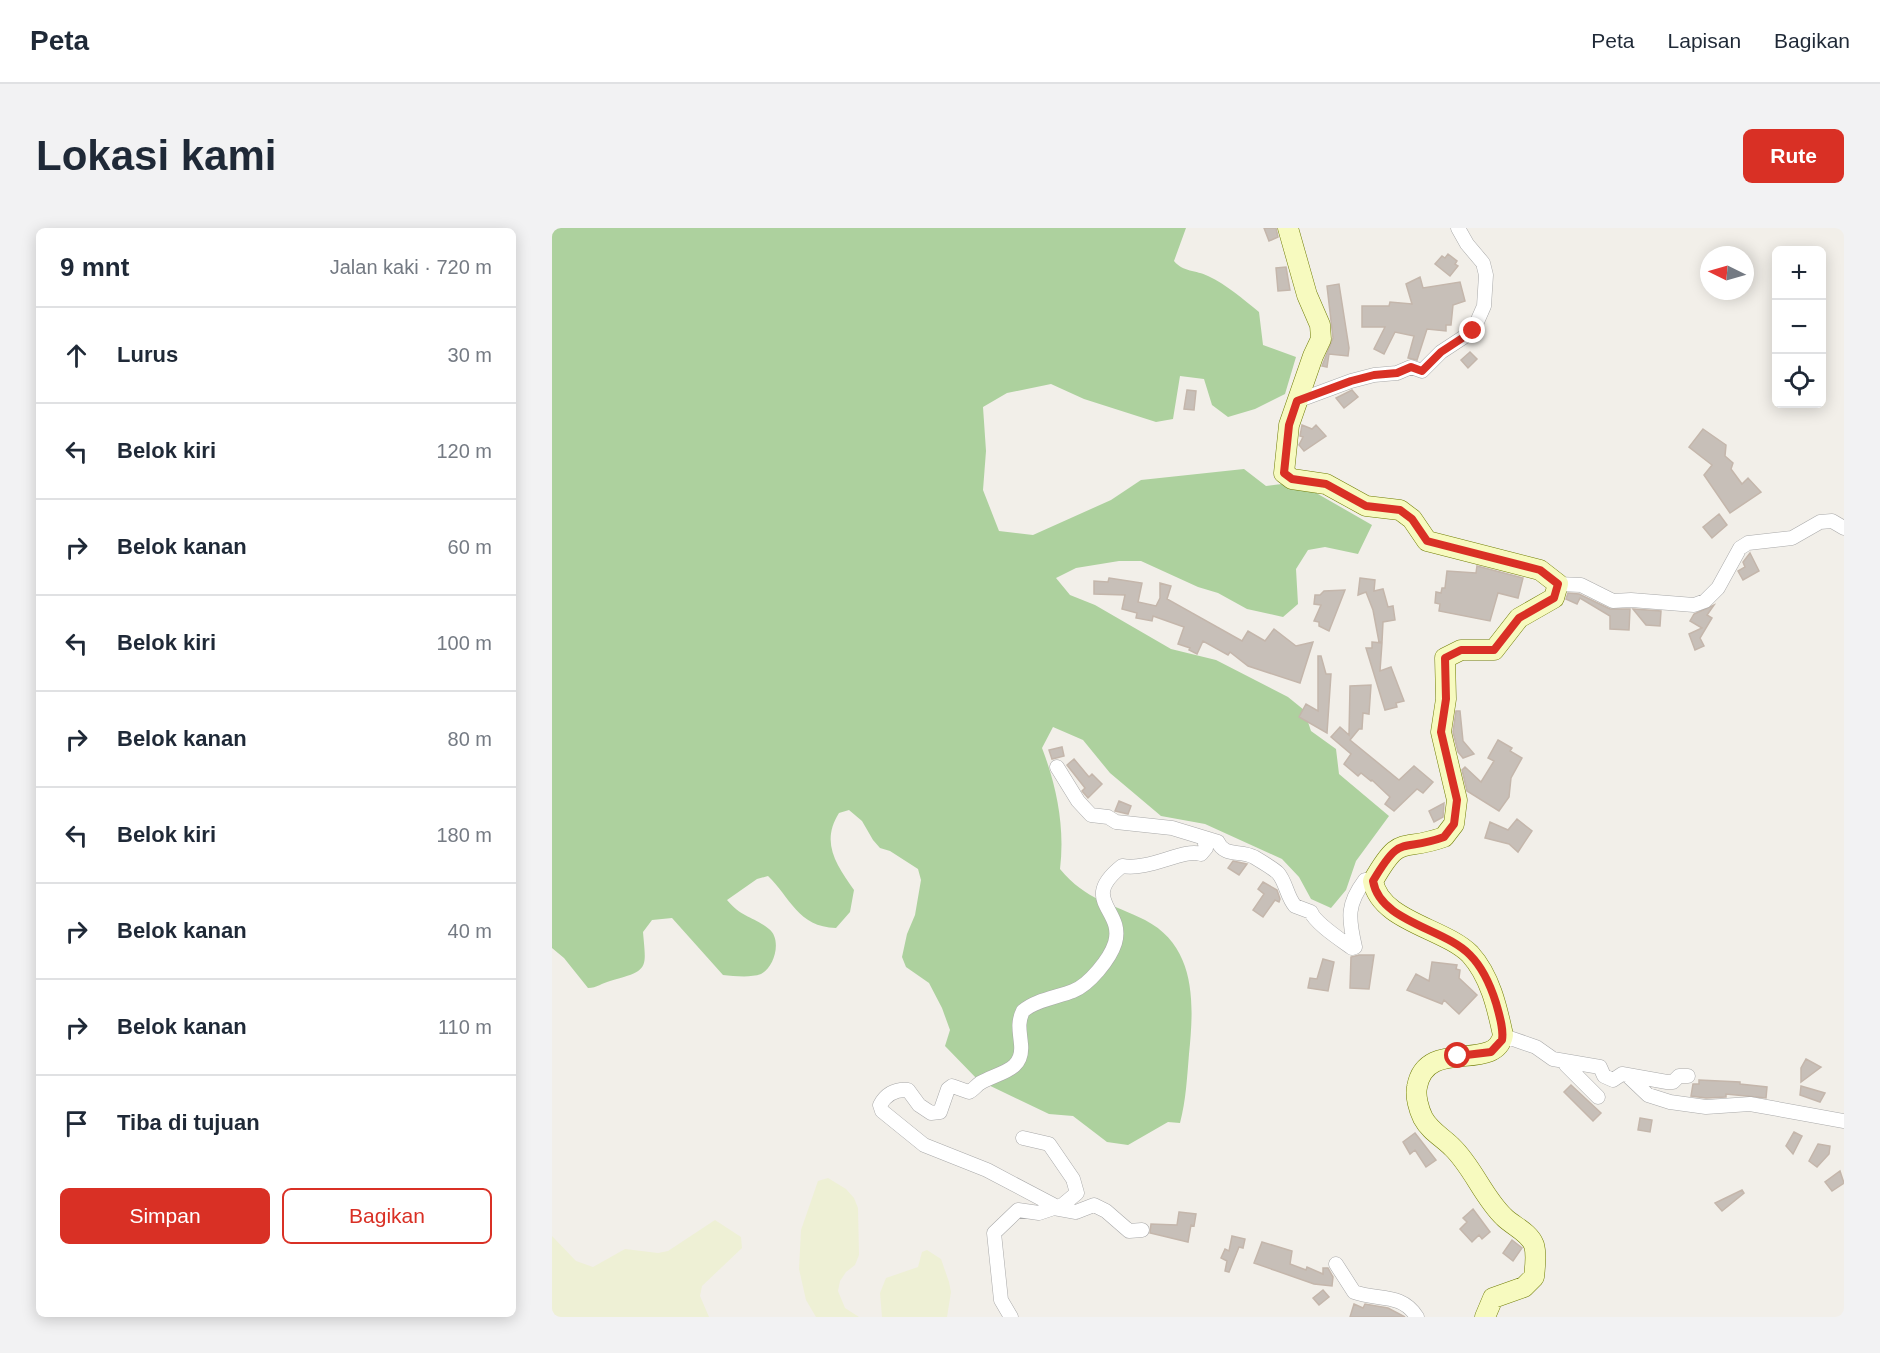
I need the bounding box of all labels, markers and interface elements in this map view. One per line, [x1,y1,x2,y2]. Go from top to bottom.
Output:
text: Peta [30,25,89,56]
text: Peta [1591,29,1635,52]
text: Lapisan [1668,29,1741,52]
text: Bagikan [1774,29,1850,52]
button: Rute [1743,129,1844,183]
text: Lokasi kami [36,132,276,179]
north arrow [1700,246,1754,300]
map controls [1772,246,1826,408]
button: + [1772,246,1826,300]
text: 9 mnt [60,252,129,282]
text: Jalan kaki · 720 m [330,256,492,278]
button: − [1772,300,1826,354]
route end [1459,317,1485,343]
icon: ahead [60,339,93,372]
text: Lurus [117,342,178,367]
text: 30 m [448,344,492,366]
button: locate [1772,354,1826,408]
icon: left [60,435,93,468]
text: Belok kiri [117,438,216,463]
text: 120 m [436,440,492,462]
icon: right [60,531,93,564]
text: Belok kanan [117,534,247,559]
text: 60 m [448,536,492,558]
icon: left [60,627,93,660]
text: Belok kiri [117,630,216,655]
text: 100 m [436,632,492,654]
icon: right [60,723,93,756]
text: Belok kanan [117,726,247,751]
text: 80 m [448,728,492,750]
icon: left [60,819,93,852]
text: Belok kiri [117,822,216,847]
text: 180 m [436,824,492,846]
icon: right [60,915,93,948]
text: Belok kanan [117,918,247,943]
text: 40 m [448,920,492,942]
icon: right [60,1011,93,1044]
text: Belok kanan [117,1014,247,1039]
text: 110 m [438,1016,492,1038]
route start [1444,1042,1470,1068]
icon: arrive [60,1107,93,1140]
text: Tiba di tujuan [117,1110,260,1135]
button: Simpan [60,1188,270,1244]
button: Bagikan [282,1188,492,1244]

